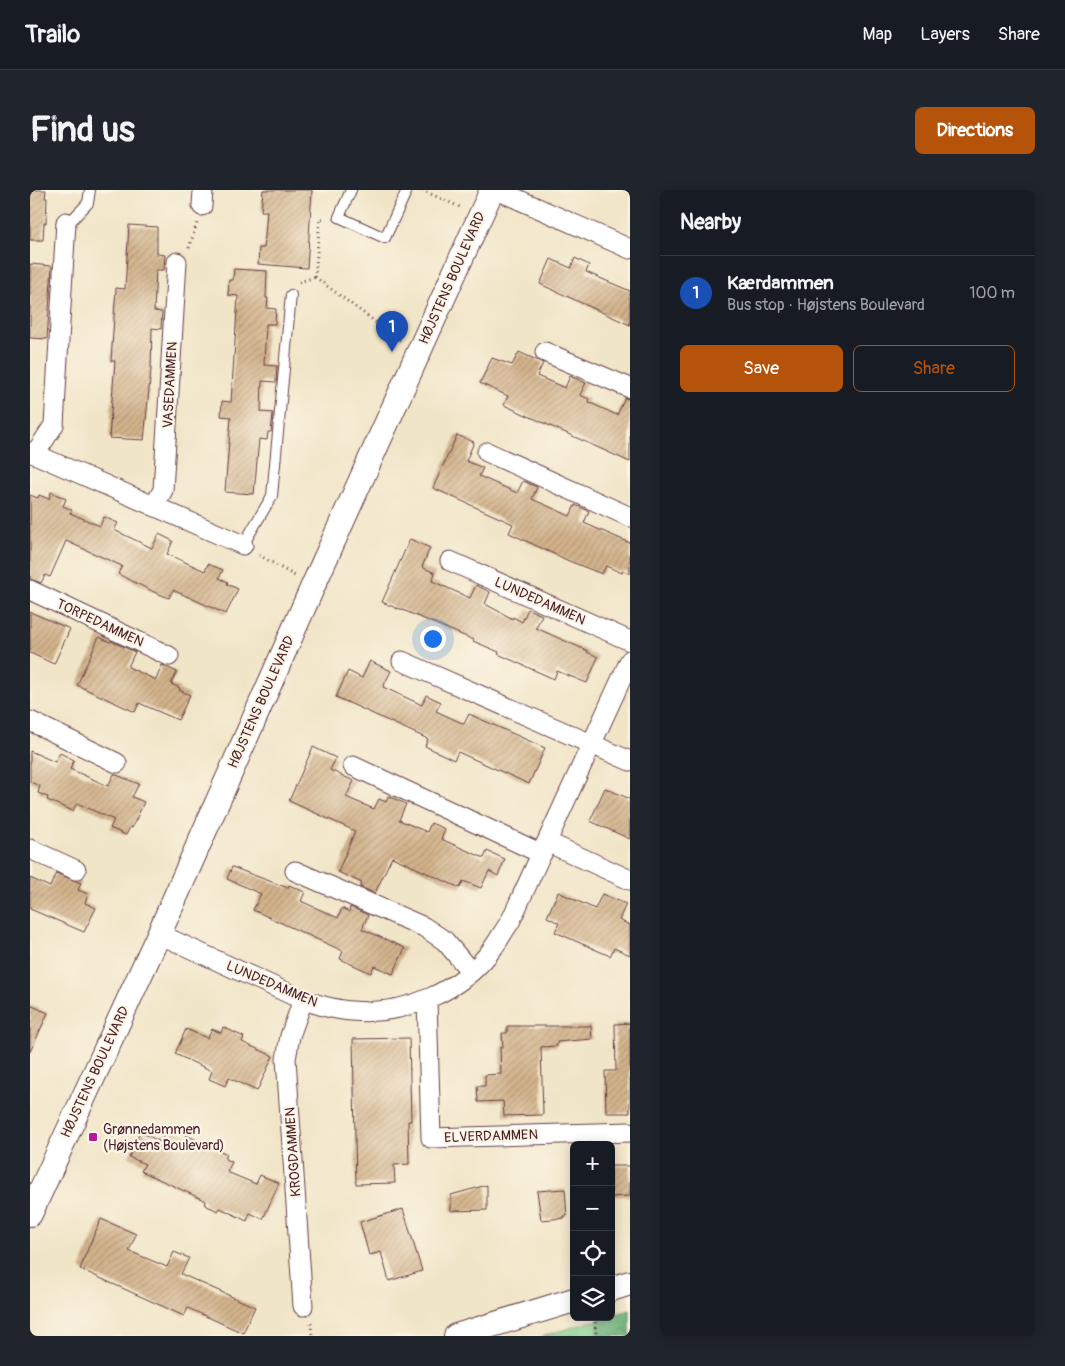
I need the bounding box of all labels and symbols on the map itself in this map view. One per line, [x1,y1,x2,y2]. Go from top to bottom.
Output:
street label: HØJSTENS BOULEVARD [415,209,489,347]
pin: 1 [376,311,408,352]
street label: VASEDAMMEN [159,341,181,429]
street label: LUNDEDAMMEN [492,573,588,629]
street label: TORPEDAMMEN [53,595,147,651]
your location [420,626,446,652]
street label: HØJSTENS BOULEVARD [224,633,298,771]
street label: LUNDEDAMMEN [224,957,320,1011]
street label: HØJSTENS BOULEVARD [57,1003,133,1140]
street label: KROGDAMMEN [281,1107,305,1197]
place label: Grønnedammen (Højstens Boulevard) [103,1121,225,1154]
street label: ELVERDAMMEN [444,1126,538,1146]
marker: Grønnedammen (Højstens Boulevard) [87,1131,99,1143]

